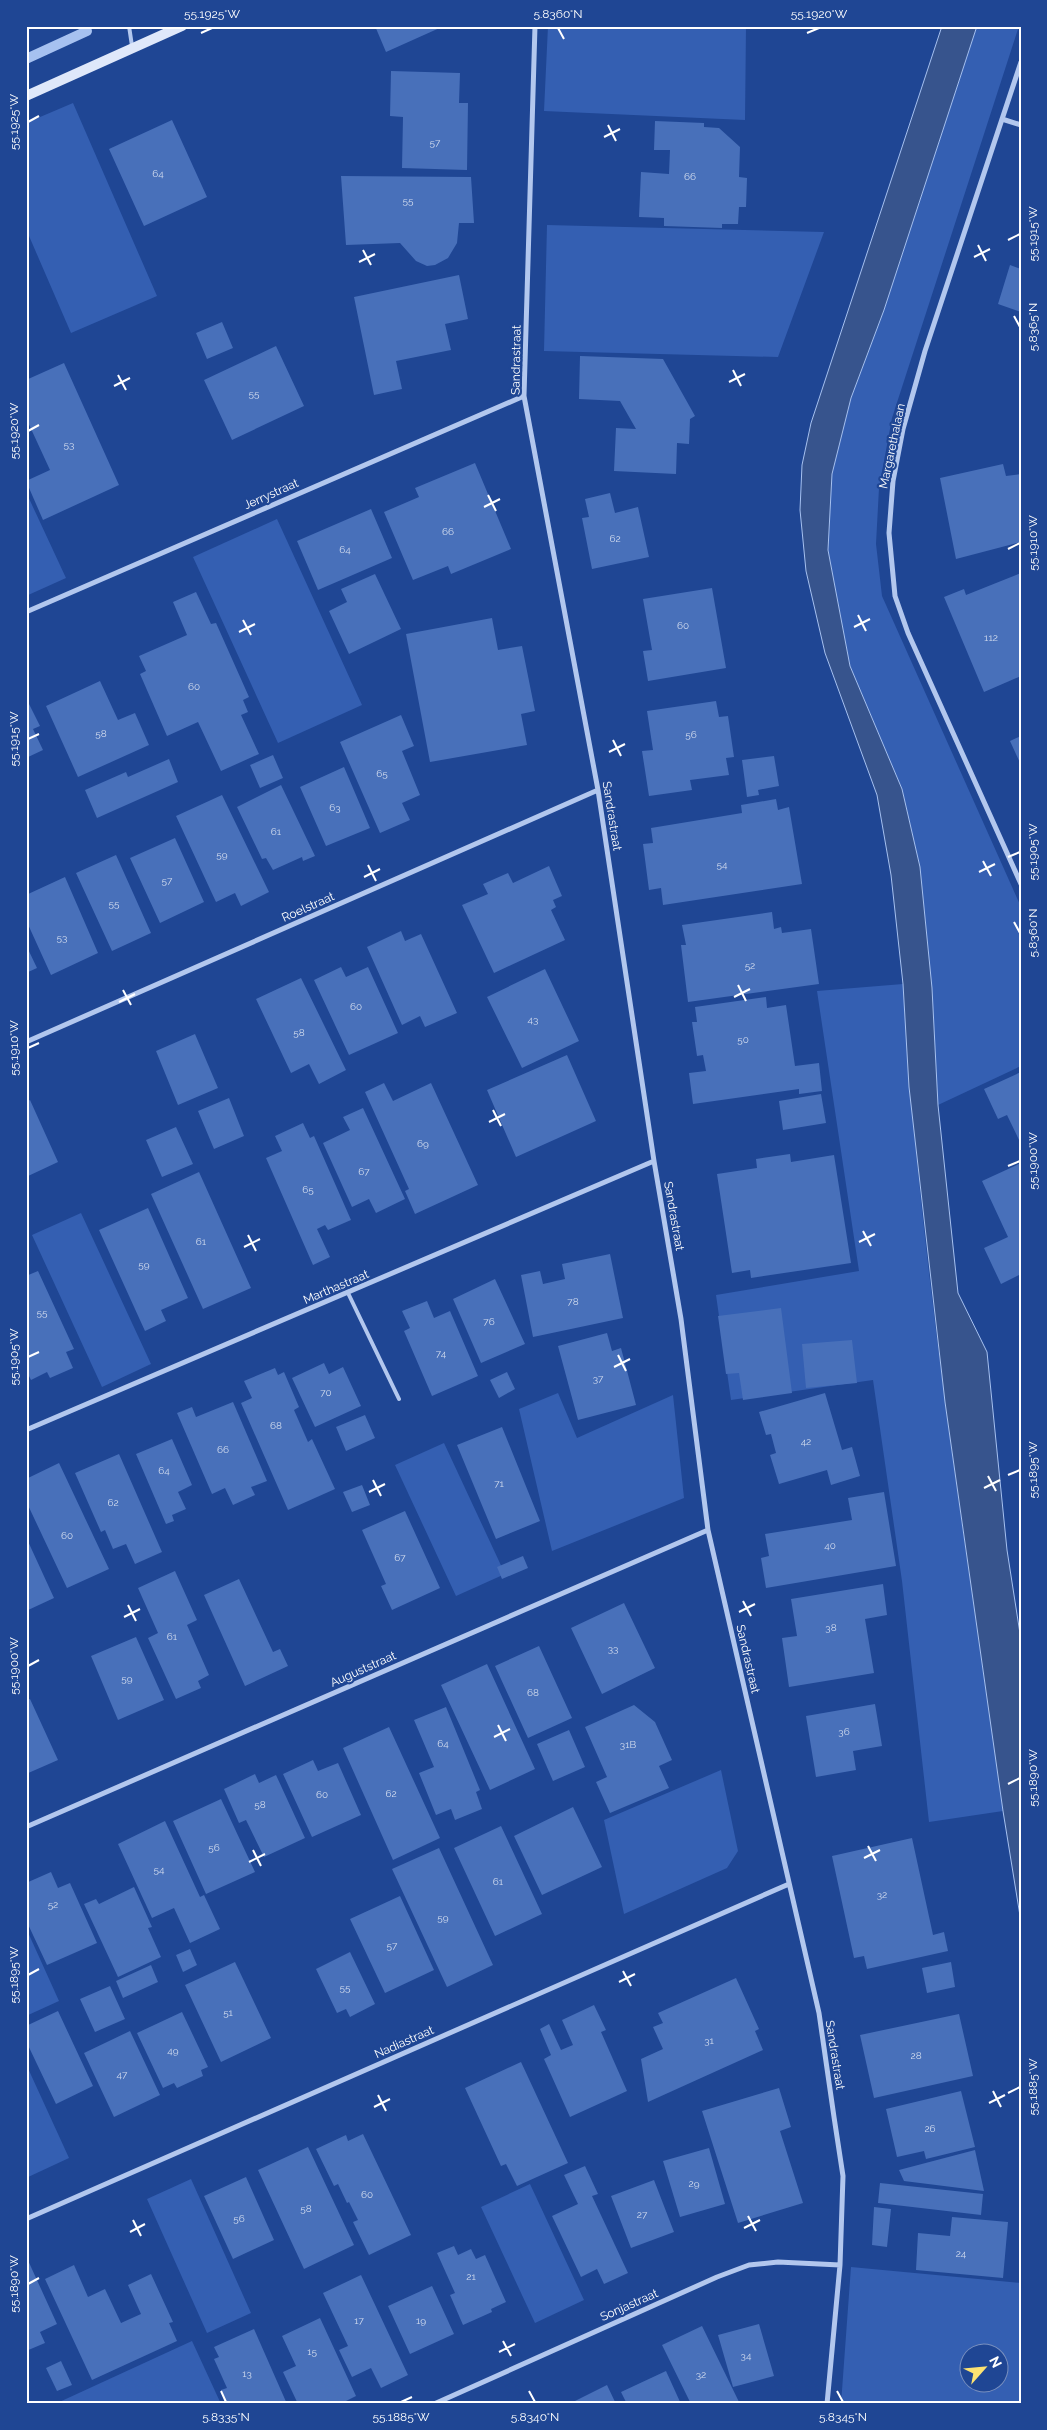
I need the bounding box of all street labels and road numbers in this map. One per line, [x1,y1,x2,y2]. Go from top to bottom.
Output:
street label: Sandrastraat [508,325,524,395]
street label: Margarethalaan [876,402,908,490]
street label: Jerrystraat [241,476,301,512]
street label: Sandrastraat [600,780,624,852]
street label: Roelstraat [280,889,336,925]
street label: Sandrastraat [661,1180,687,1252]
street label: Marthastraat [301,1267,371,1307]
street label: Sandrastraat [733,1623,763,1695]
street label: Auguststraat [328,1648,398,1690]
street label: Sandrastraat [823,2019,847,2091]
street label: Nadiastraat [372,2023,436,2061]
street label: Sonjastraat [598,2286,660,2324]

